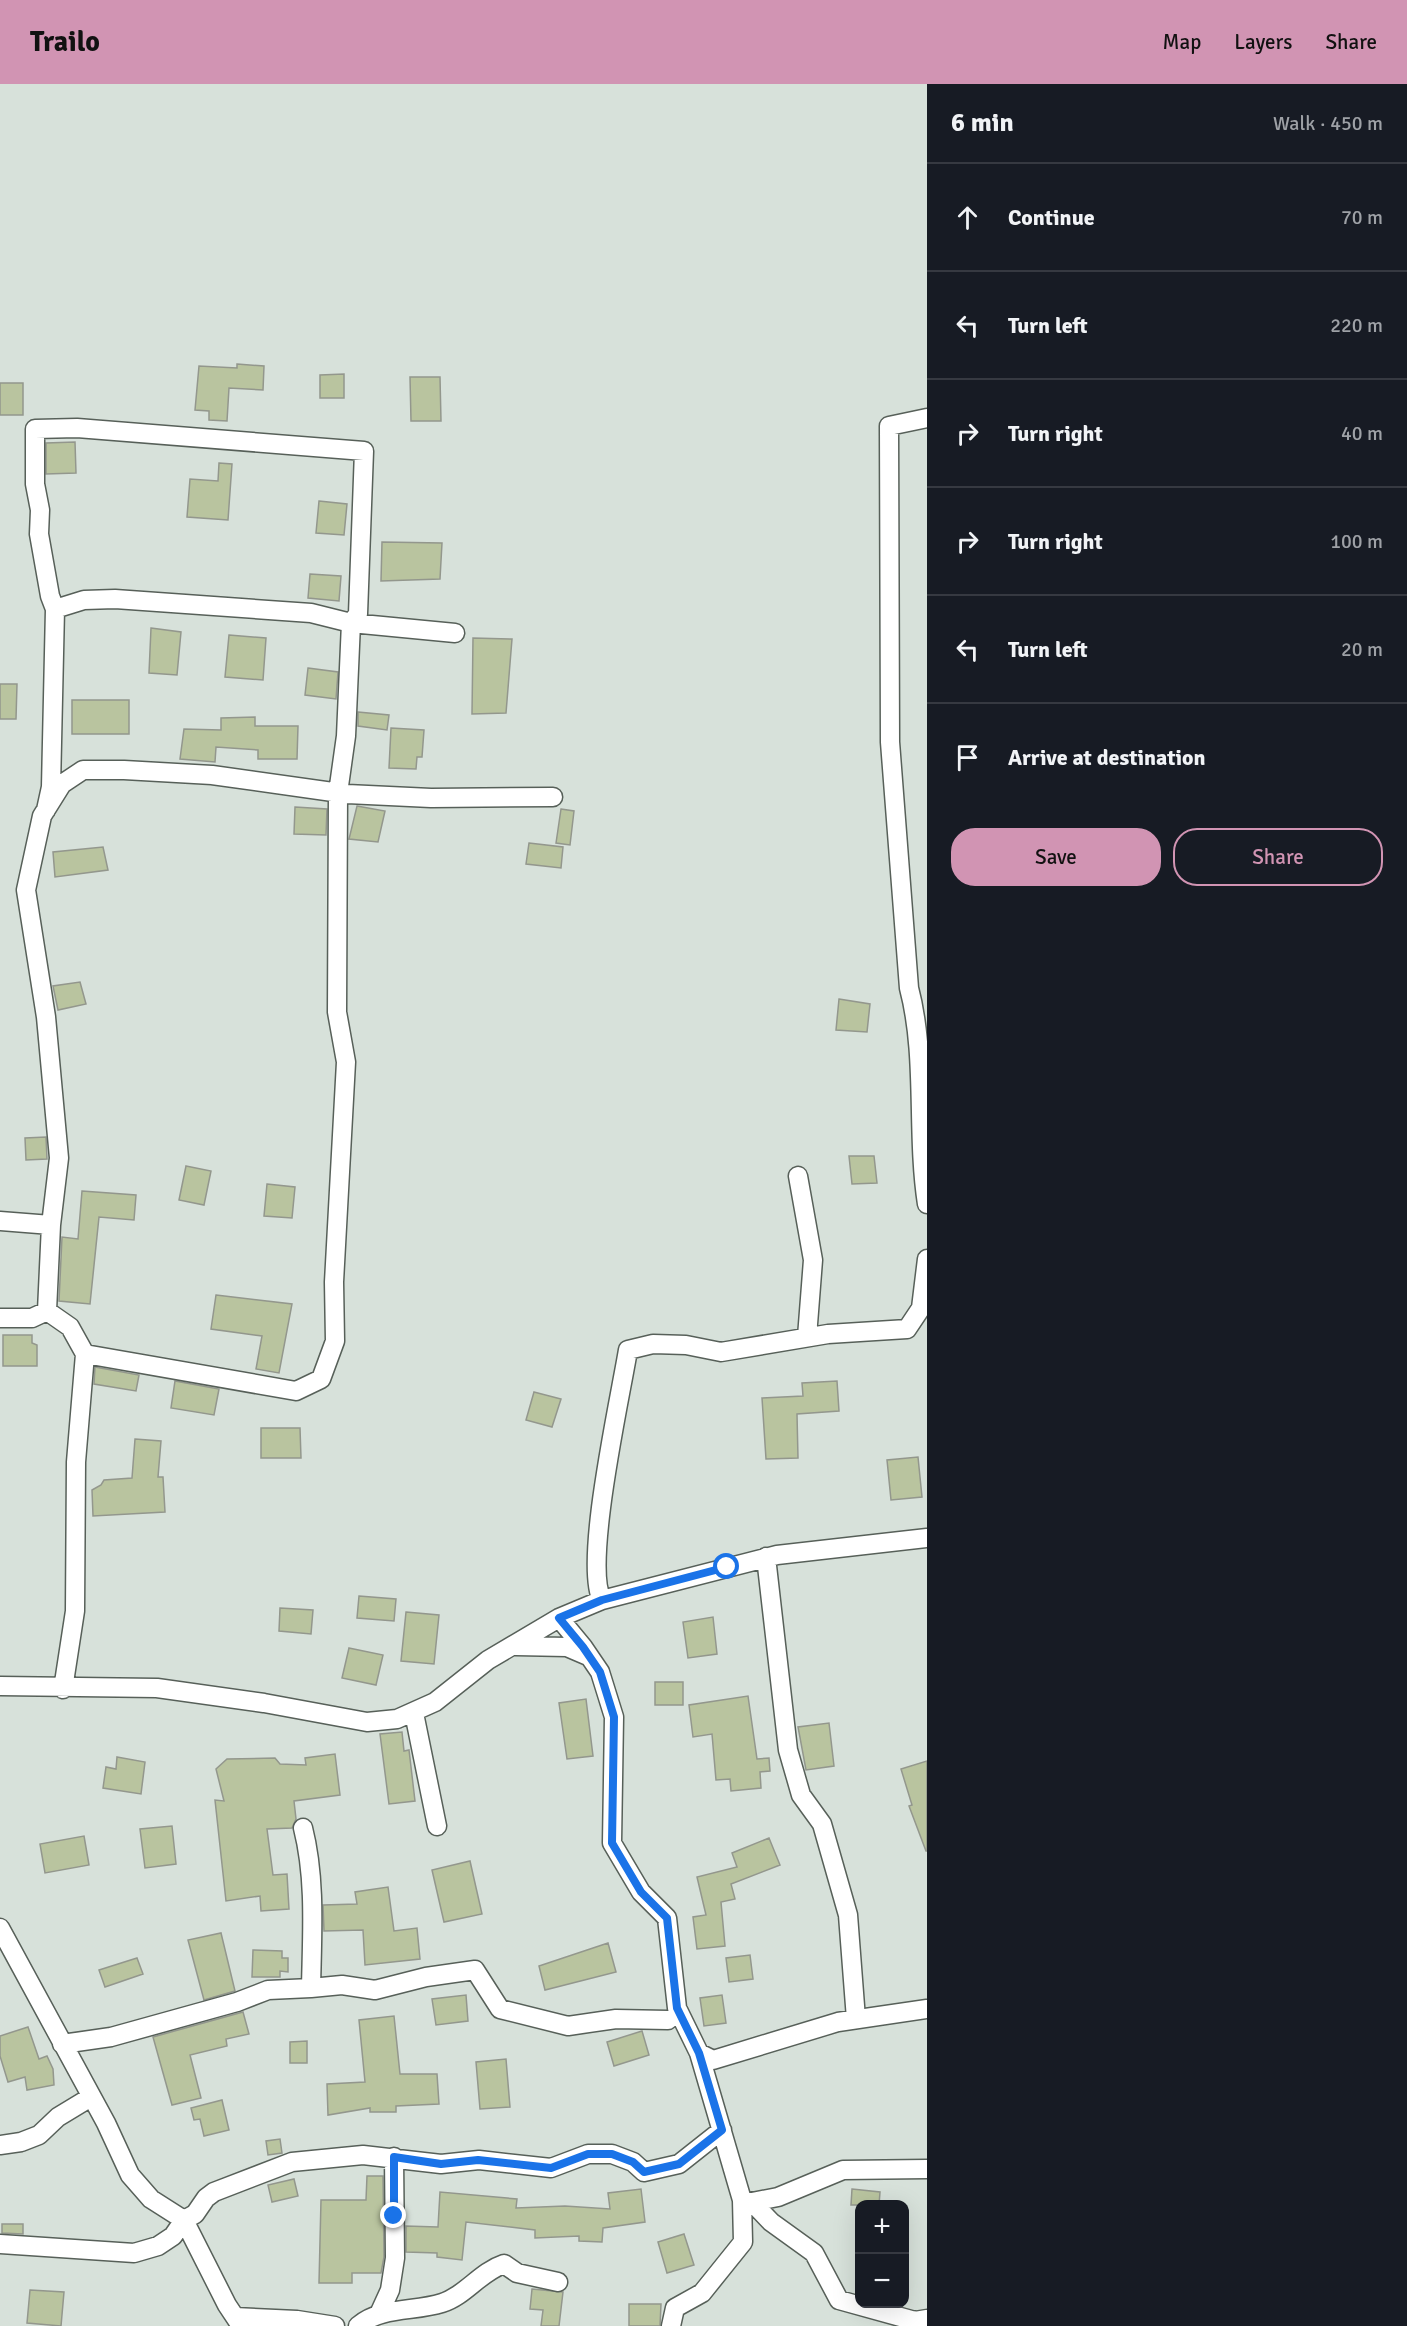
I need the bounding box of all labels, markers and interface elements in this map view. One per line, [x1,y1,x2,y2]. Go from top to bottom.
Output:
text: Trailo [30,25,100,59]
text: Map [1163,29,1201,55]
text: Layers [1234,29,1292,55]
text: Share [1325,29,1377,55]
text: 6 min [951,107,1014,139]
text: Walk · 450 m [1273,111,1383,136]
icon: ahead [951,201,984,234]
text: Continue [1008,204,1095,231]
text: 70 m [1341,205,1383,230]
icon: left [951,309,984,342]
text: Turn left [1008,312,1088,339]
text: 220 m [1330,313,1383,338]
icon: right [951,417,984,450]
text: Turn right [1008,420,1103,447]
text: 40 m [1341,421,1383,446]
icon: right [951,525,984,558]
text: Turn right [1008,528,1103,555]
text: 100 m [1330,529,1383,554]
icon: left [951,633,984,666]
text: Turn left [1008,636,1088,663]
text: 20 m [1341,637,1383,662]
icon: arrive [951,741,984,774]
text: Arrive at destination [1008,744,1205,771]
button: Save [951,828,1161,886]
button: Share [1173,828,1383,886]
route start [713,1553,739,1579]
map controls [855,2200,909,2308]
button: + [855,2200,909,2254]
route end [380,2202,406,2228]
button: − [855,2254,909,2308]

